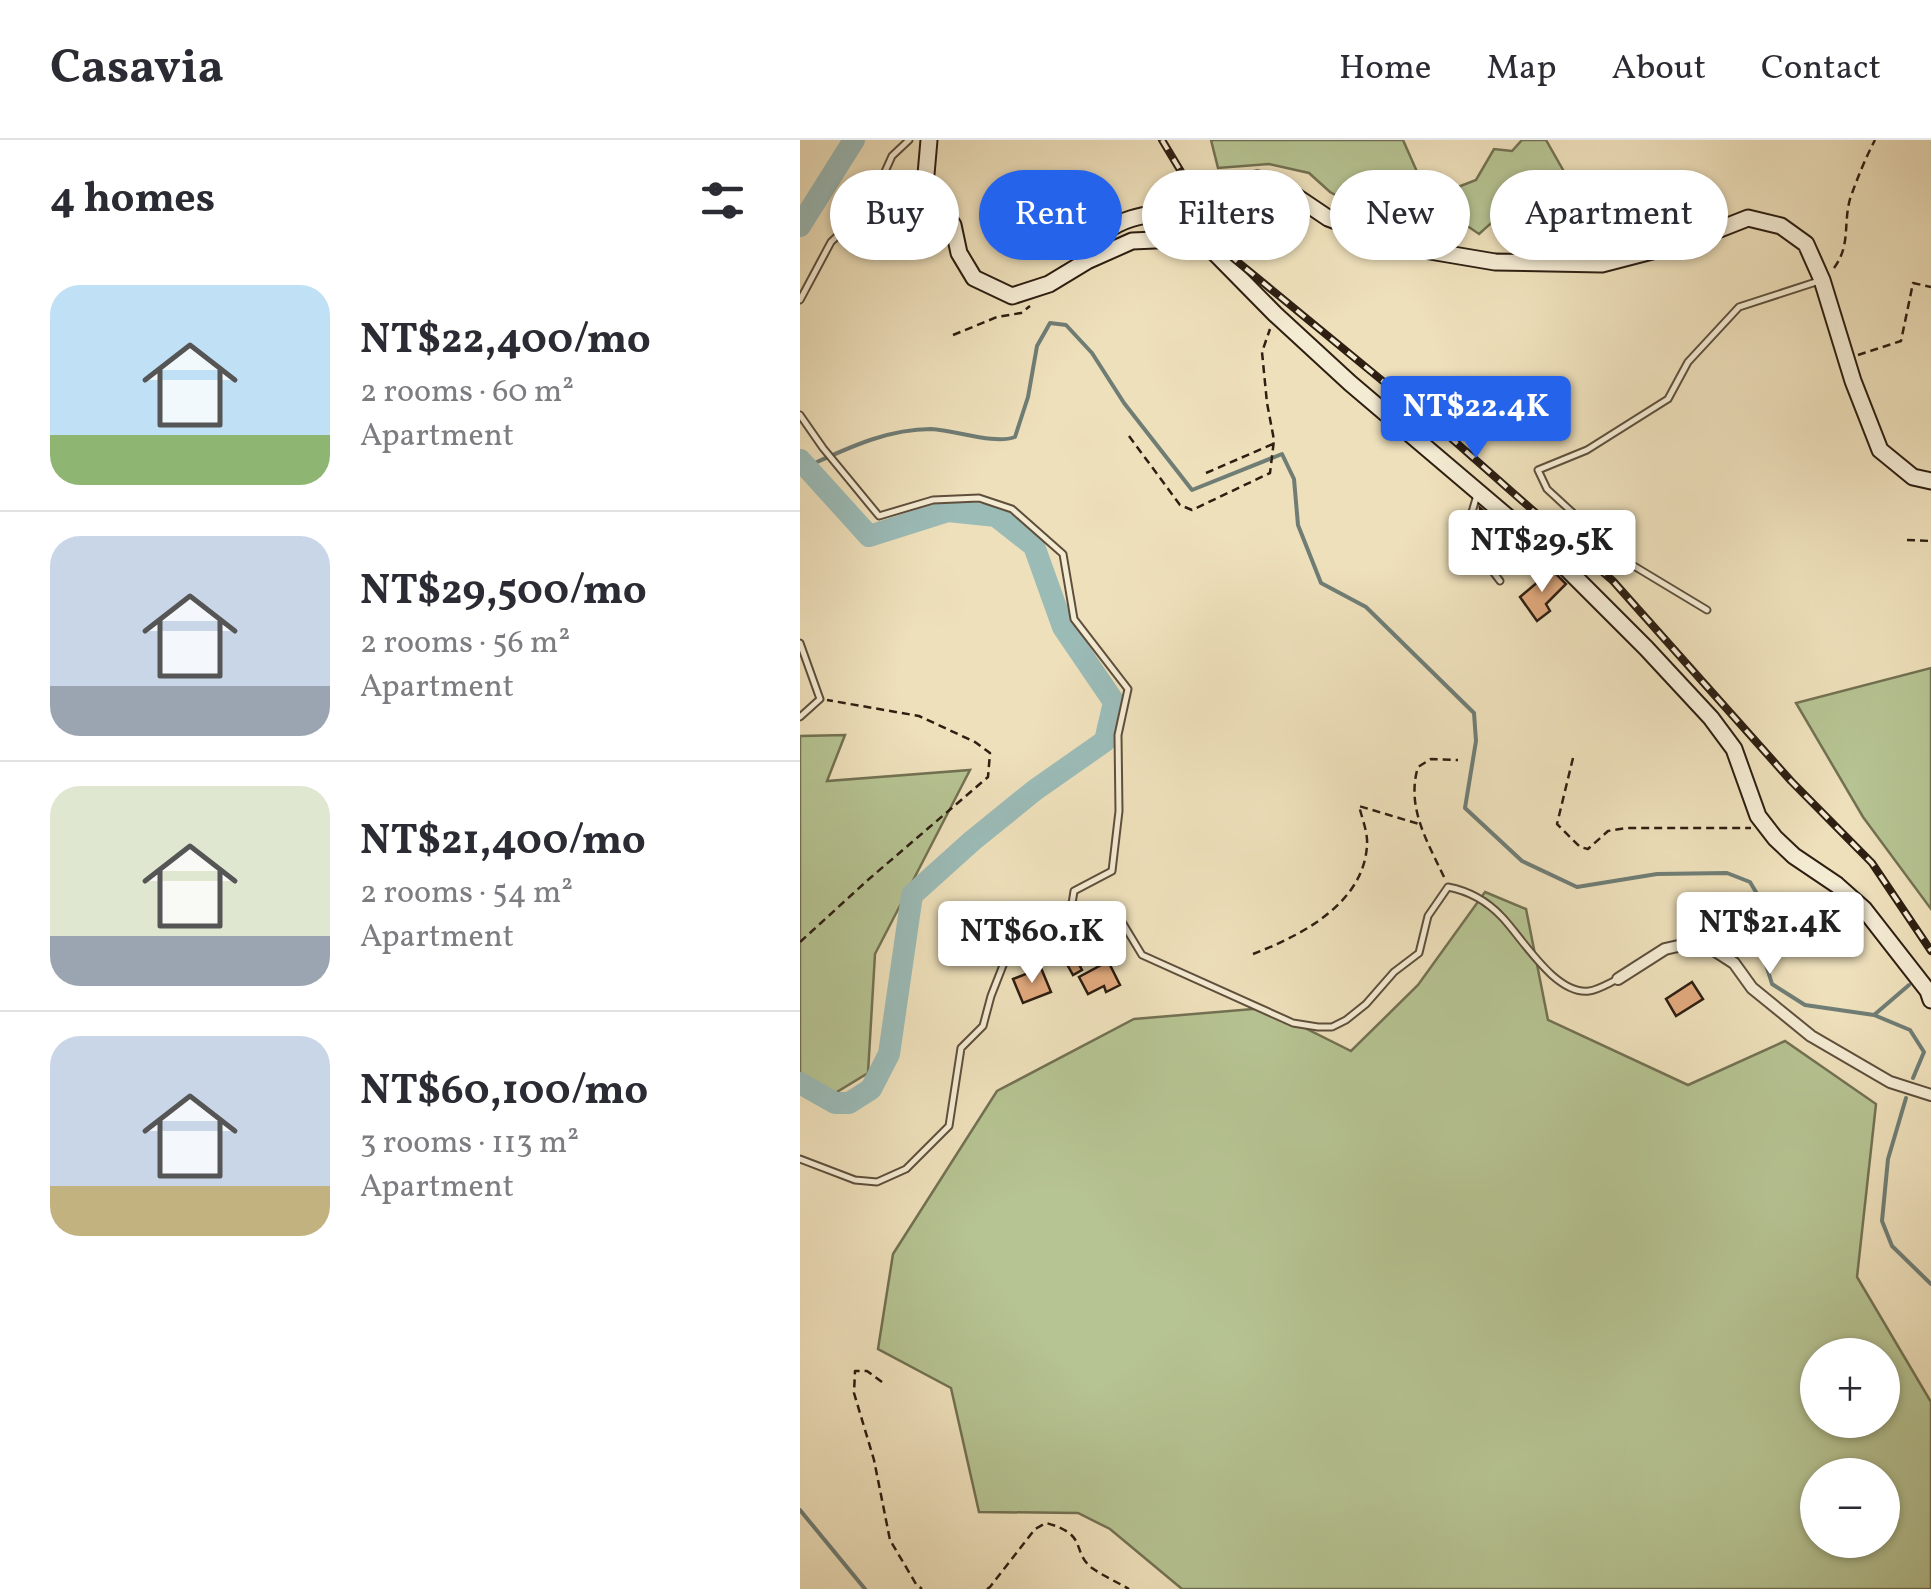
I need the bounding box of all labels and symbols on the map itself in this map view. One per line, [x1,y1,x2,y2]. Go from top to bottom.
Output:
pin: NT$22.4K [1373,376,1579,461]
pin: NT$29.5K [1439,510,1645,595]
pin: NT$21.4K [1667,892,1873,977]
pin: NT$60.1K [929,901,1135,986]

